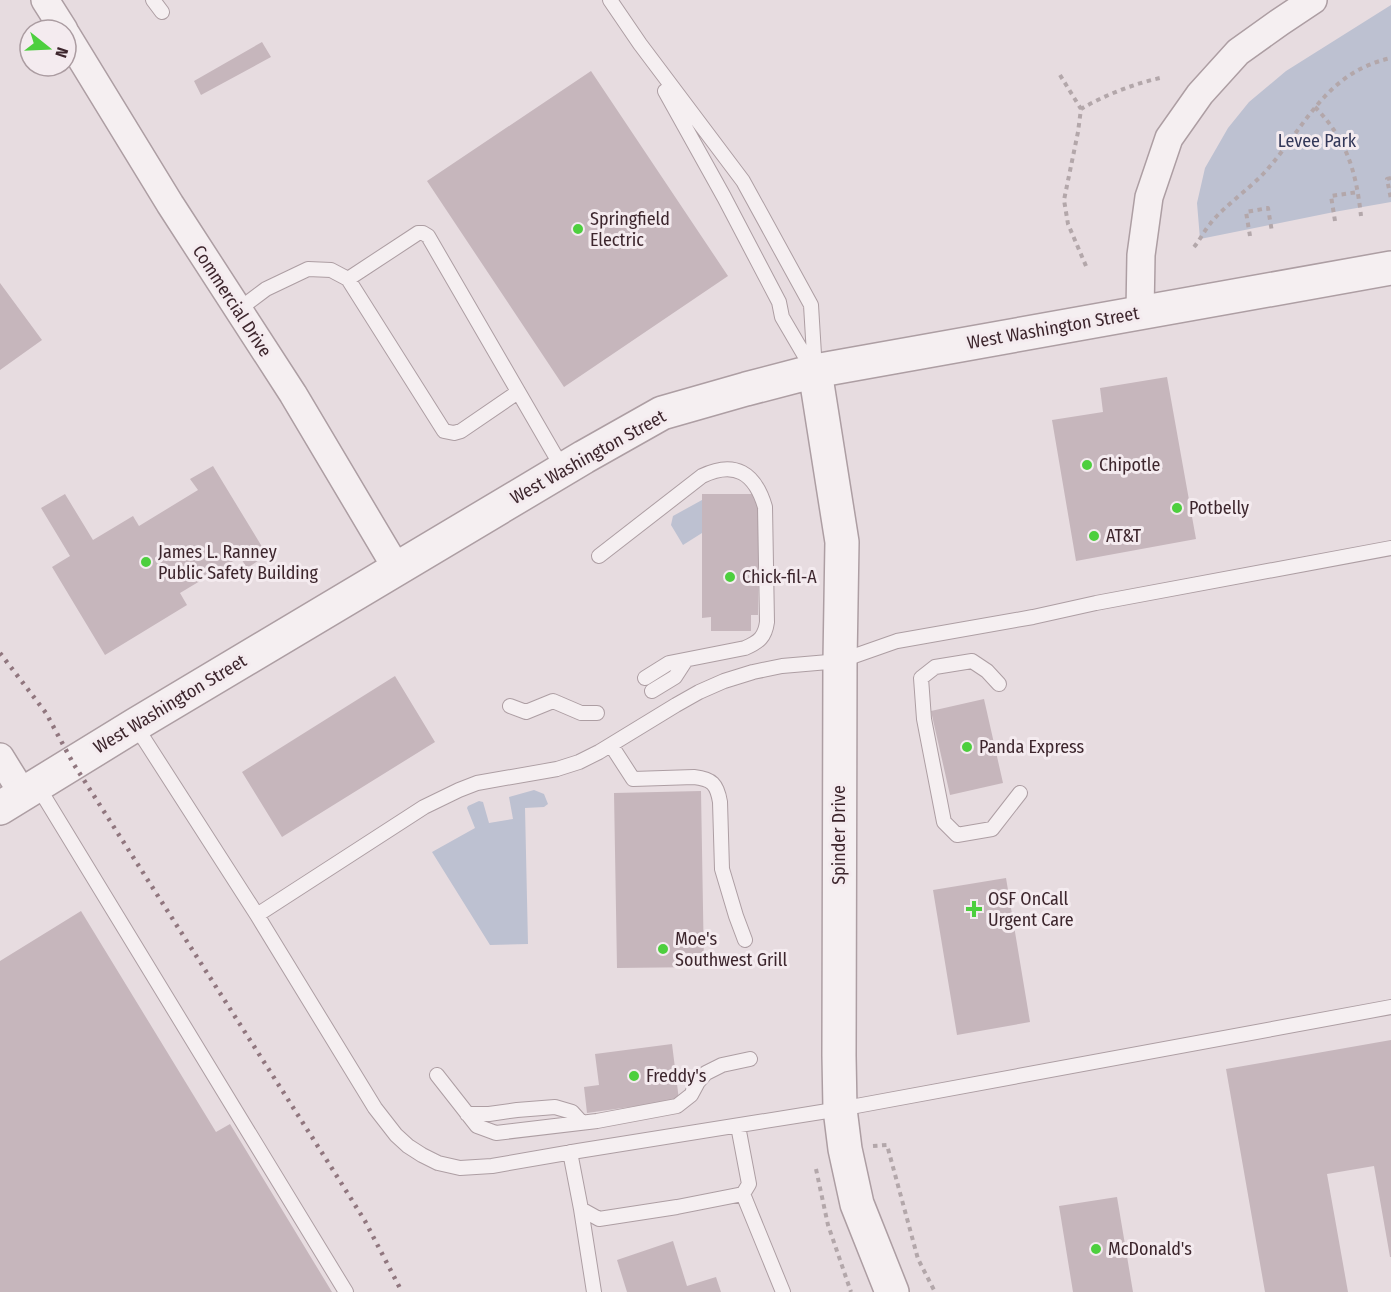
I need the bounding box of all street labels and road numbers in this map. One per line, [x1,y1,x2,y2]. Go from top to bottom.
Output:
street label: Commercial Drive [188,241,276,361]
street label: West Washington Street [965,302,1141,354]
street label: West Washington Street [506,405,670,509]
street label: West Washington Street [90,650,250,758]
street label: Spinder Drive [828,785,850,885]

